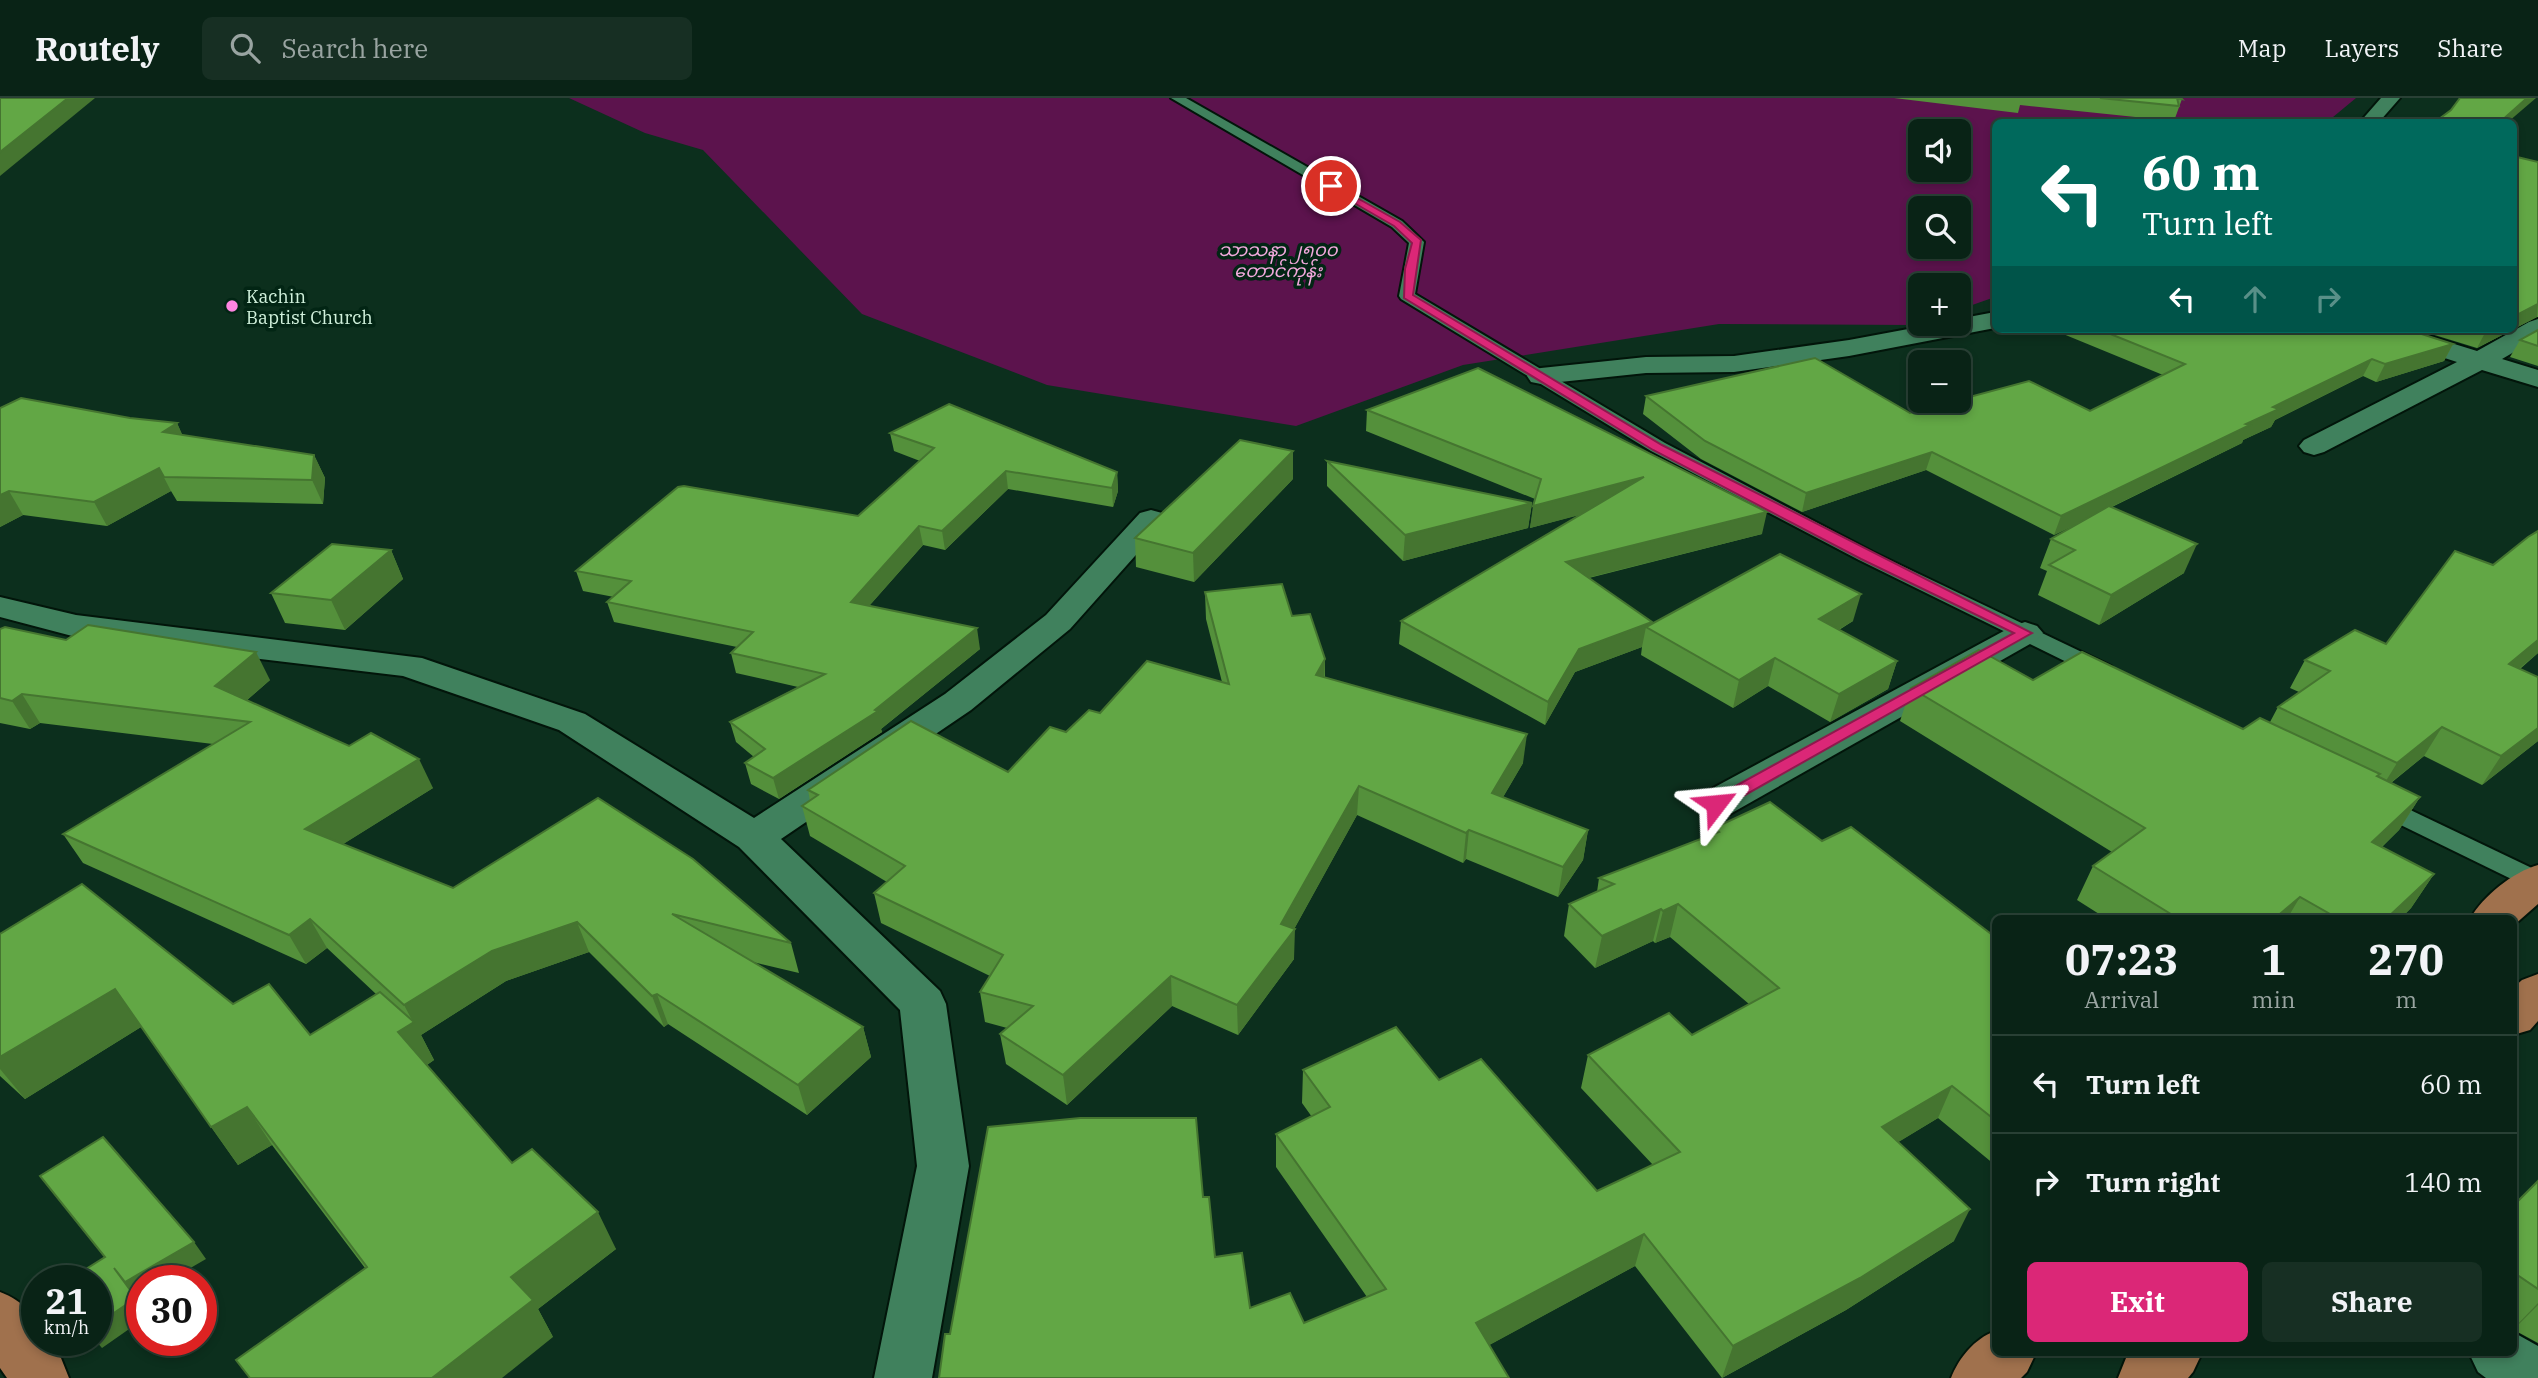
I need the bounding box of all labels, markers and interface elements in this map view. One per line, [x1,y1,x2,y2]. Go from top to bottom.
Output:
search box [202,17,692,80]
text: Routely [35,27,160,70]
icon: search [226,29,264,67]
text: Search here [282,31,428,65]
text: Map [2238,32,2286,64]
text: Layers [2324,32,2399,64]
text: Share [2437,32,2503,64]
map controls [1908,119,1971,413]
button: sound [1908,119,1971,182]
text: 60 m [2142,140,2260,203]
icon: left [2027,147,2118,238]
pin [1301,156,1361,216]
icon: arrive [1312,167,1350,205]
button: search [1908,196,1971,259]
text: Turn left [2142,202,2273,244]
park label: သာသနာ ၂၅၀၀ တောင်ကုန်း [1219,238,1339,286]
button: + [1908,273,1971,336]
icon: left [2163,280,2201,318]
icon: ahead [2236,280,2274,318]
icon: right [2309,280,2347,318]
place label: Kachin Baptist Church [246,285,373,329]
marker: Kachin Baptist Church [224,298,240,314]
button: − [1908,350,1971,413]
position arrow [1679,767,1753,841]
text: 07:23 [2065,932,2179,987]
text: 1 [2261,932,2286,987]
text: 270 [2368,932,2444,987]
text: Arrival [2084,984,2159,1014]
text: min [2252,984,2295,1014]
text: m [2395,984,2417,1014]
icon: left [2027,1065,2065,1103]
text: Turn left [2086,1067,2200,1101]
text: 60 m [2420,1067,2482,1101]
icon: right [2027,1163,2065,1201]
text: Turn right [2086,1165,2220,1199]
text: 140 m [2404,1165,2482,1199]
button: Exit [2027,1262,2248,1342]
button: Share [2262,1262,2482,1342]
speed limit sign: 30 [126,1265,217,1356]
text: 21 [45,1278,88,1324]
text: km/h [44,1316,89,1339]

